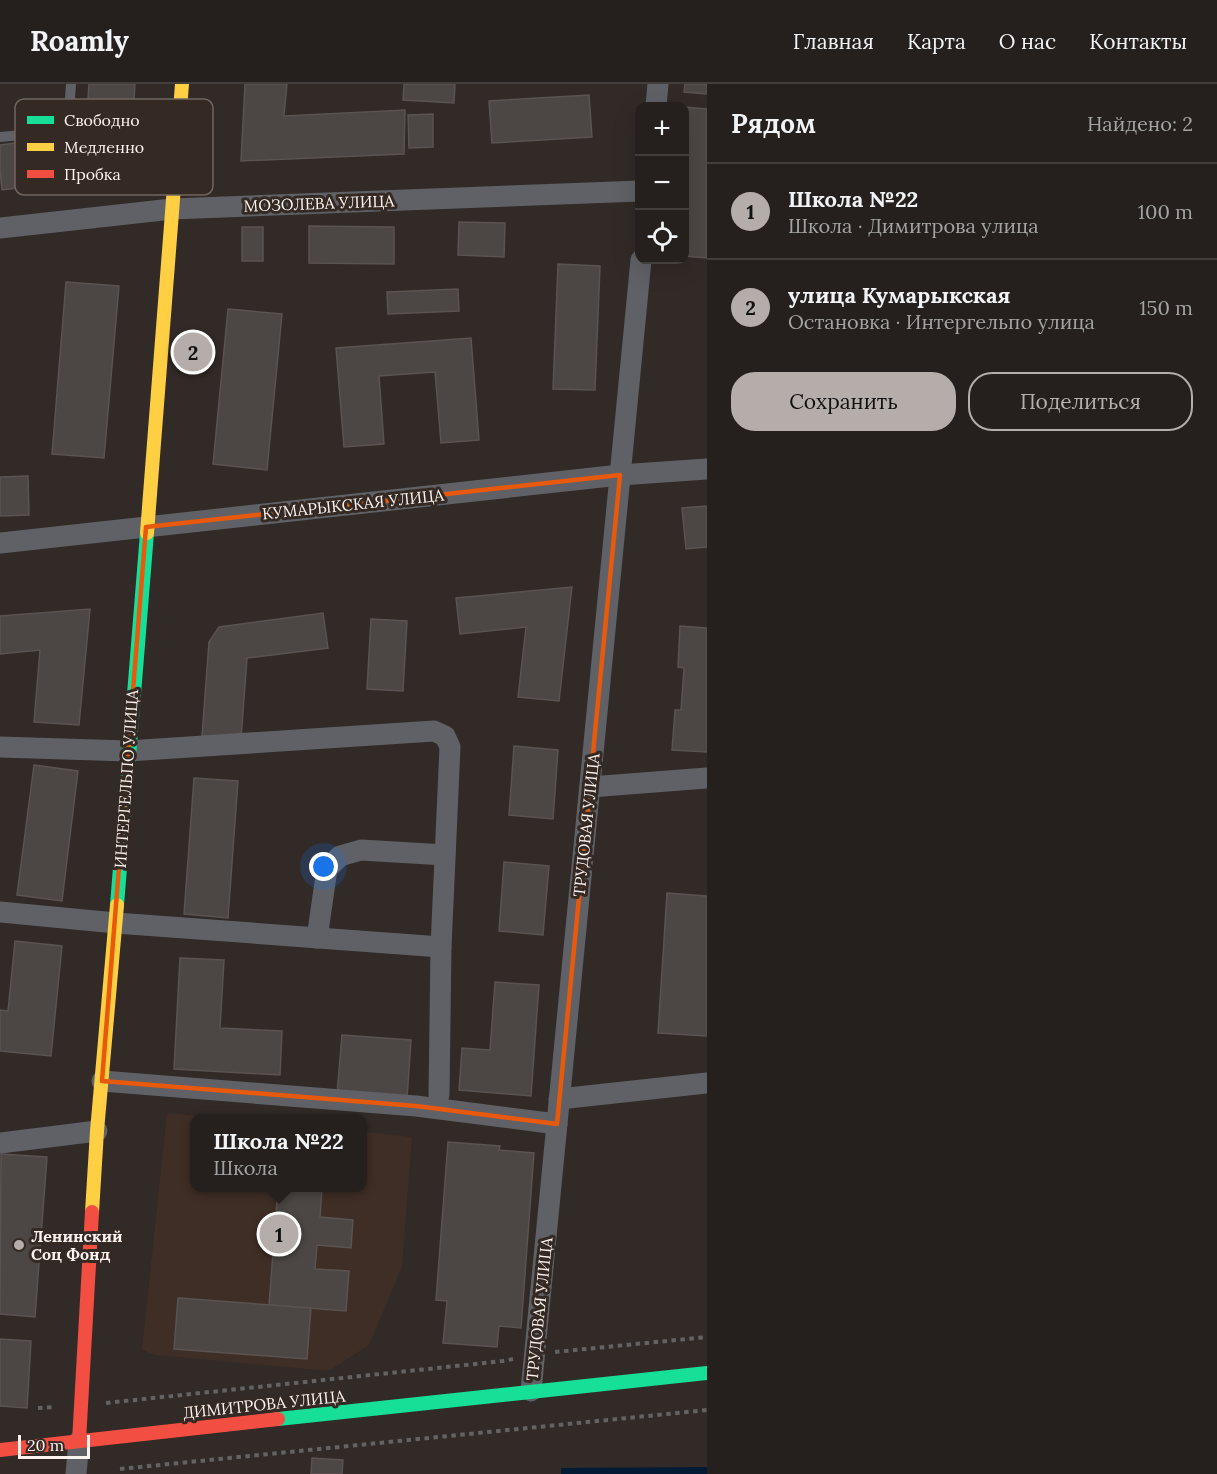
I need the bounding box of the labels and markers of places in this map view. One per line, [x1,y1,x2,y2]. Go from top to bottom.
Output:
pin: 2 [174,330,212,374]
pin: 1 [260,1212,298,1256]
place label: Ленинский Соц Фонд [31,1226,123,1264]
marker: Ленинский Соц Фонд [12,1238,26,1252]

